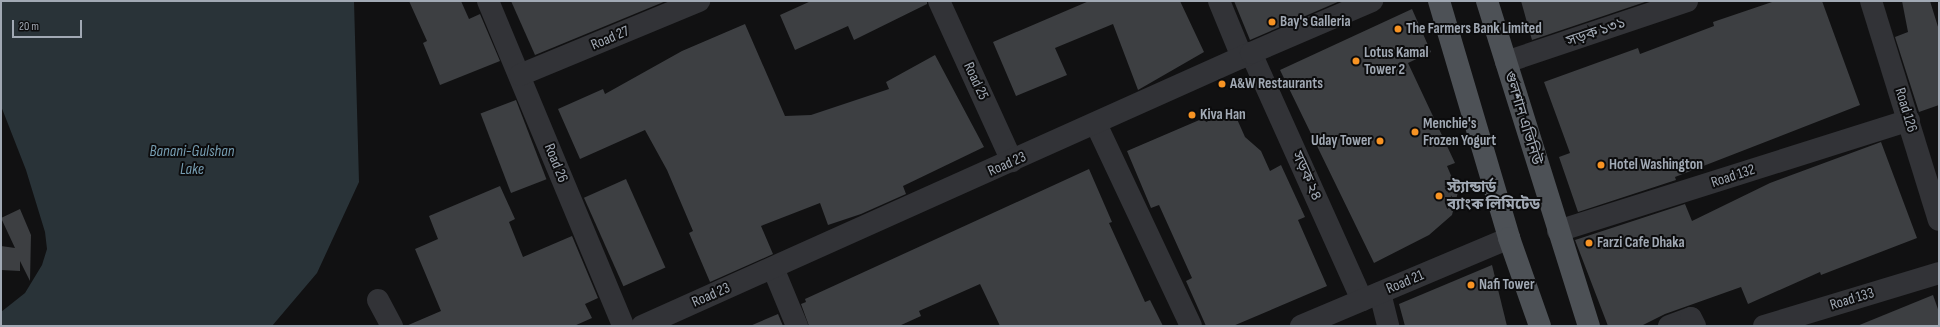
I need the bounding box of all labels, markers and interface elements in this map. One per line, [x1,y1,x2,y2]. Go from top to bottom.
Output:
scale bar [14,12,84,38]
place label: Bay's Galleria [1280,13,1351,31]
street label: সড়ক ১৩১ [1564,14,1628,50]
marker: Bay's Galleria [1267,17,1277,27]
text: 20 m [19,19,39,34]
place label: The Farmers Bank Limited [1406,20,1542,38]
street label: Road 27 [588,22,632,54]
marker: The Farmers Bank Limited [1393,24,1403,34]
place label: Lotus Kamal Tower 2 [1364,43,1428,78]
marker: Lotus Kamal Tower 2 [1351,56,1361,66]
street label: Road 25 [959,59,993,103]
street label: গুলশান এভিনিউ [1500,69,1546,167]
place label: A&W Restaurants [1230,75,1323,93]
marker: A&W Restaurants [1217,79,1227,89]
street label: Road 126 [1891,86,1921,134]
place label: Kiva Han [1200,106,1246,124]
marker: Kiva Han [1187,110,1197,120]
place label: Menchie's Frozen Yogurt [1423,114,1496,149]
marker: Menchie's Frozen Yogurt [1410,127,1420,137]
place label: Uday Tower [1311,132,1372,150]
marker: Uday Tower [1375,136,1385,146]
street label: Road 26 [540,141,572,185]
water label: Banani-Gulshan Lake [150,142,234,180]
street label: Road 23 [985,148,1029,180]
street label: সড়ক ২৪ [1288,148,1326,204]
place label: Hotel Washington [1609,156,1703,174]
marker: Hotel Washington [1596,160,1606,170]
street label: Road 132 [1709,160,1757,192]
place label: স্ট্যান্ডার্ড ব্যাংক লিমিটেড [1447,178,1540,213]
marker: স্ট্যান্ডার্ড ব্যাংক লিমিটেড [1434,191,1444,201]
place label: Farzi Cafe Dhaka [1597,234,1685,252]
marker: Farzi Cafe Dhaka [1584,238,1594,248]
street label: Road 21 [1384,266,1426,298]
place label: Nafi Tower [1479,276,1535,294]
street label: Road 23 [689,279,733,311]
marker: Nafi Tower [1466,280,1476,290]
street label: Road 133 [1828,284,1876,314]

